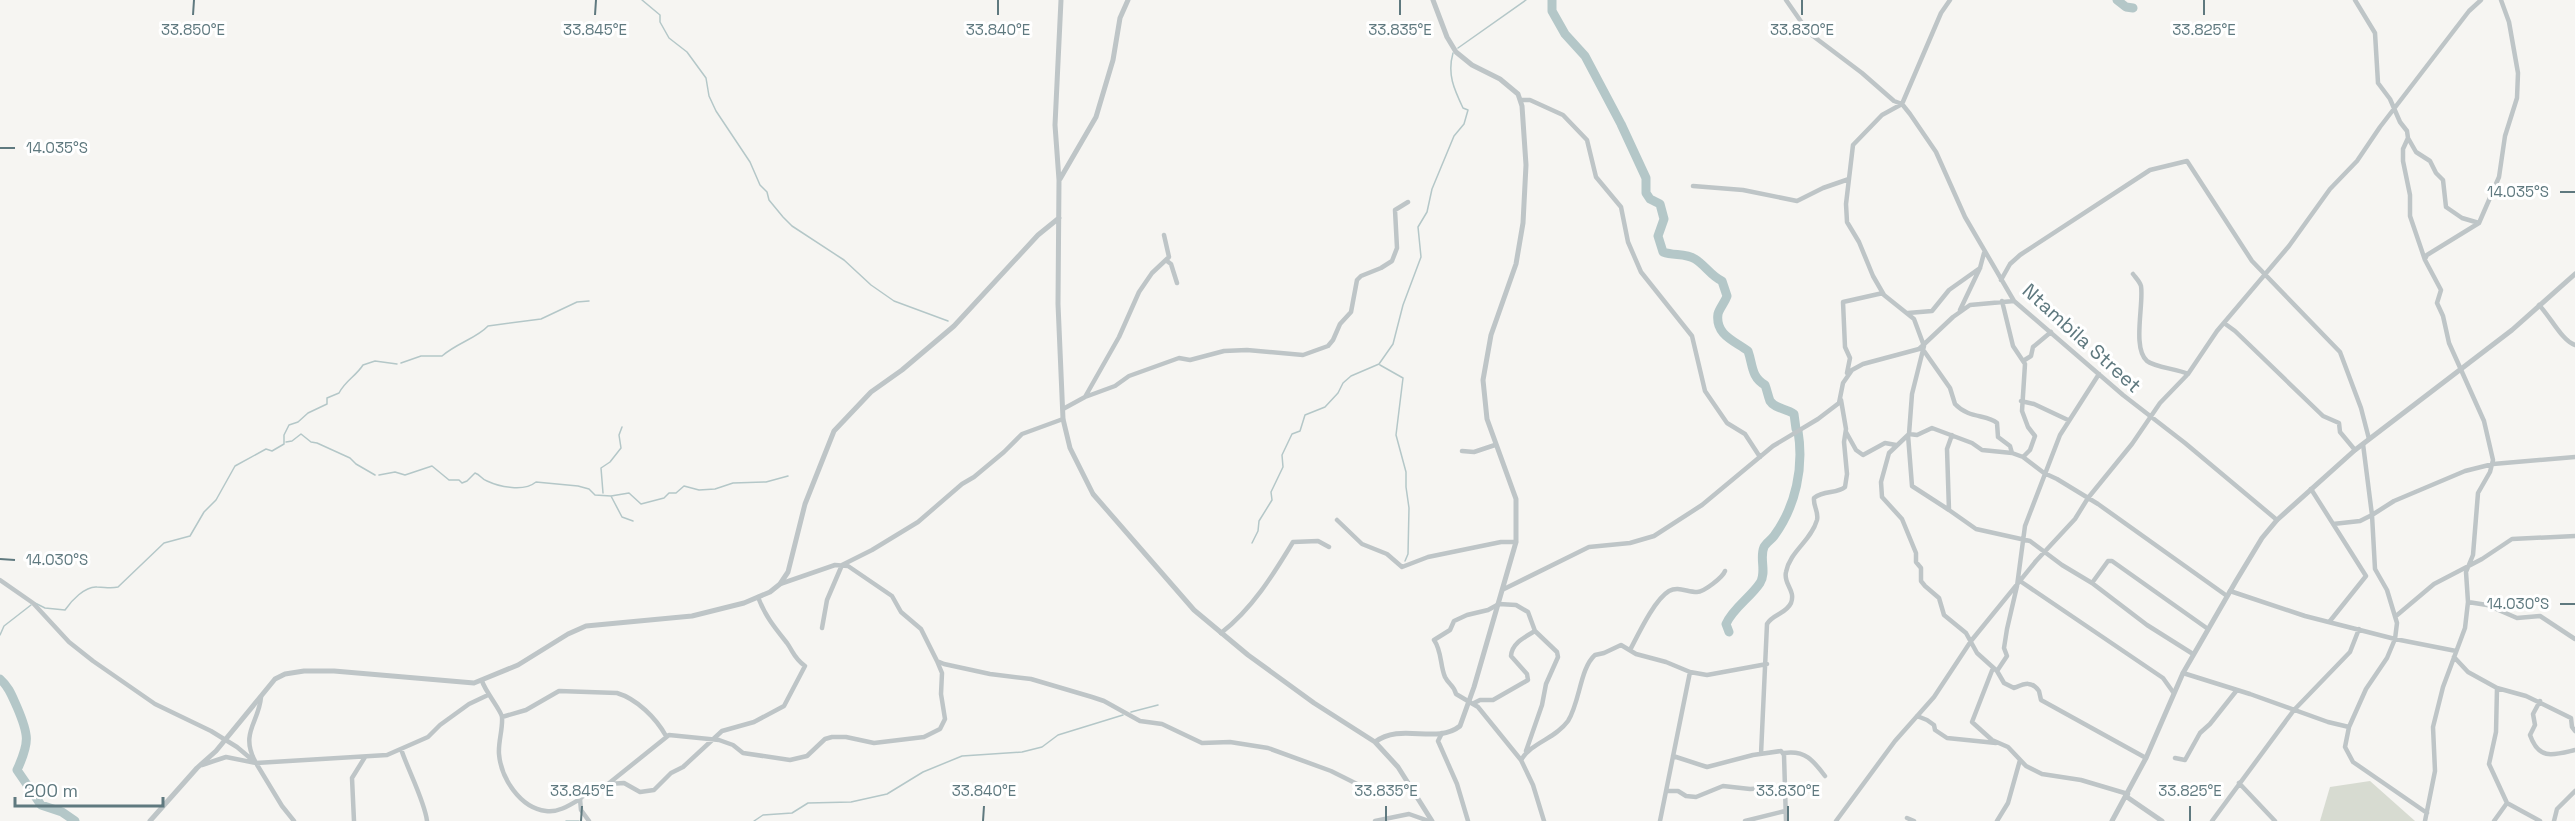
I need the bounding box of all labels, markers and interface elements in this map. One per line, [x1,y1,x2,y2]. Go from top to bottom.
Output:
text: 33.850°E [161,20,225,39]
text: 33.845°E [563,20,627,39]
text: 33.840°E [966,20,1030,39]
text: 33.835°E [1368,20,1432,39]
text: 33.830°E [1770,20,1834,39]
text: 33.825°E [2172,20,2236,39]
text: 14.035°S [26,138,88,157]
text: 14.035°S [2487,182,2549,201]
street label: Ntambila Street [2017,278,2147,398]
text: 14.030°S [26,550,88,569]
text: 14.030°S [2487,594,2549,613]
scale bar [15,770,164,808]
text: 200 m [24,779,78,802]
text: 33.845°E [550,781,614,800]
text: 33.840°E [952,781,1016,800]
text: 33.835°E [1354,781,1418,800]
text: 33.830°E [1756,781,1820,800]
text: 33.825°E [2158,781,2222,800]

